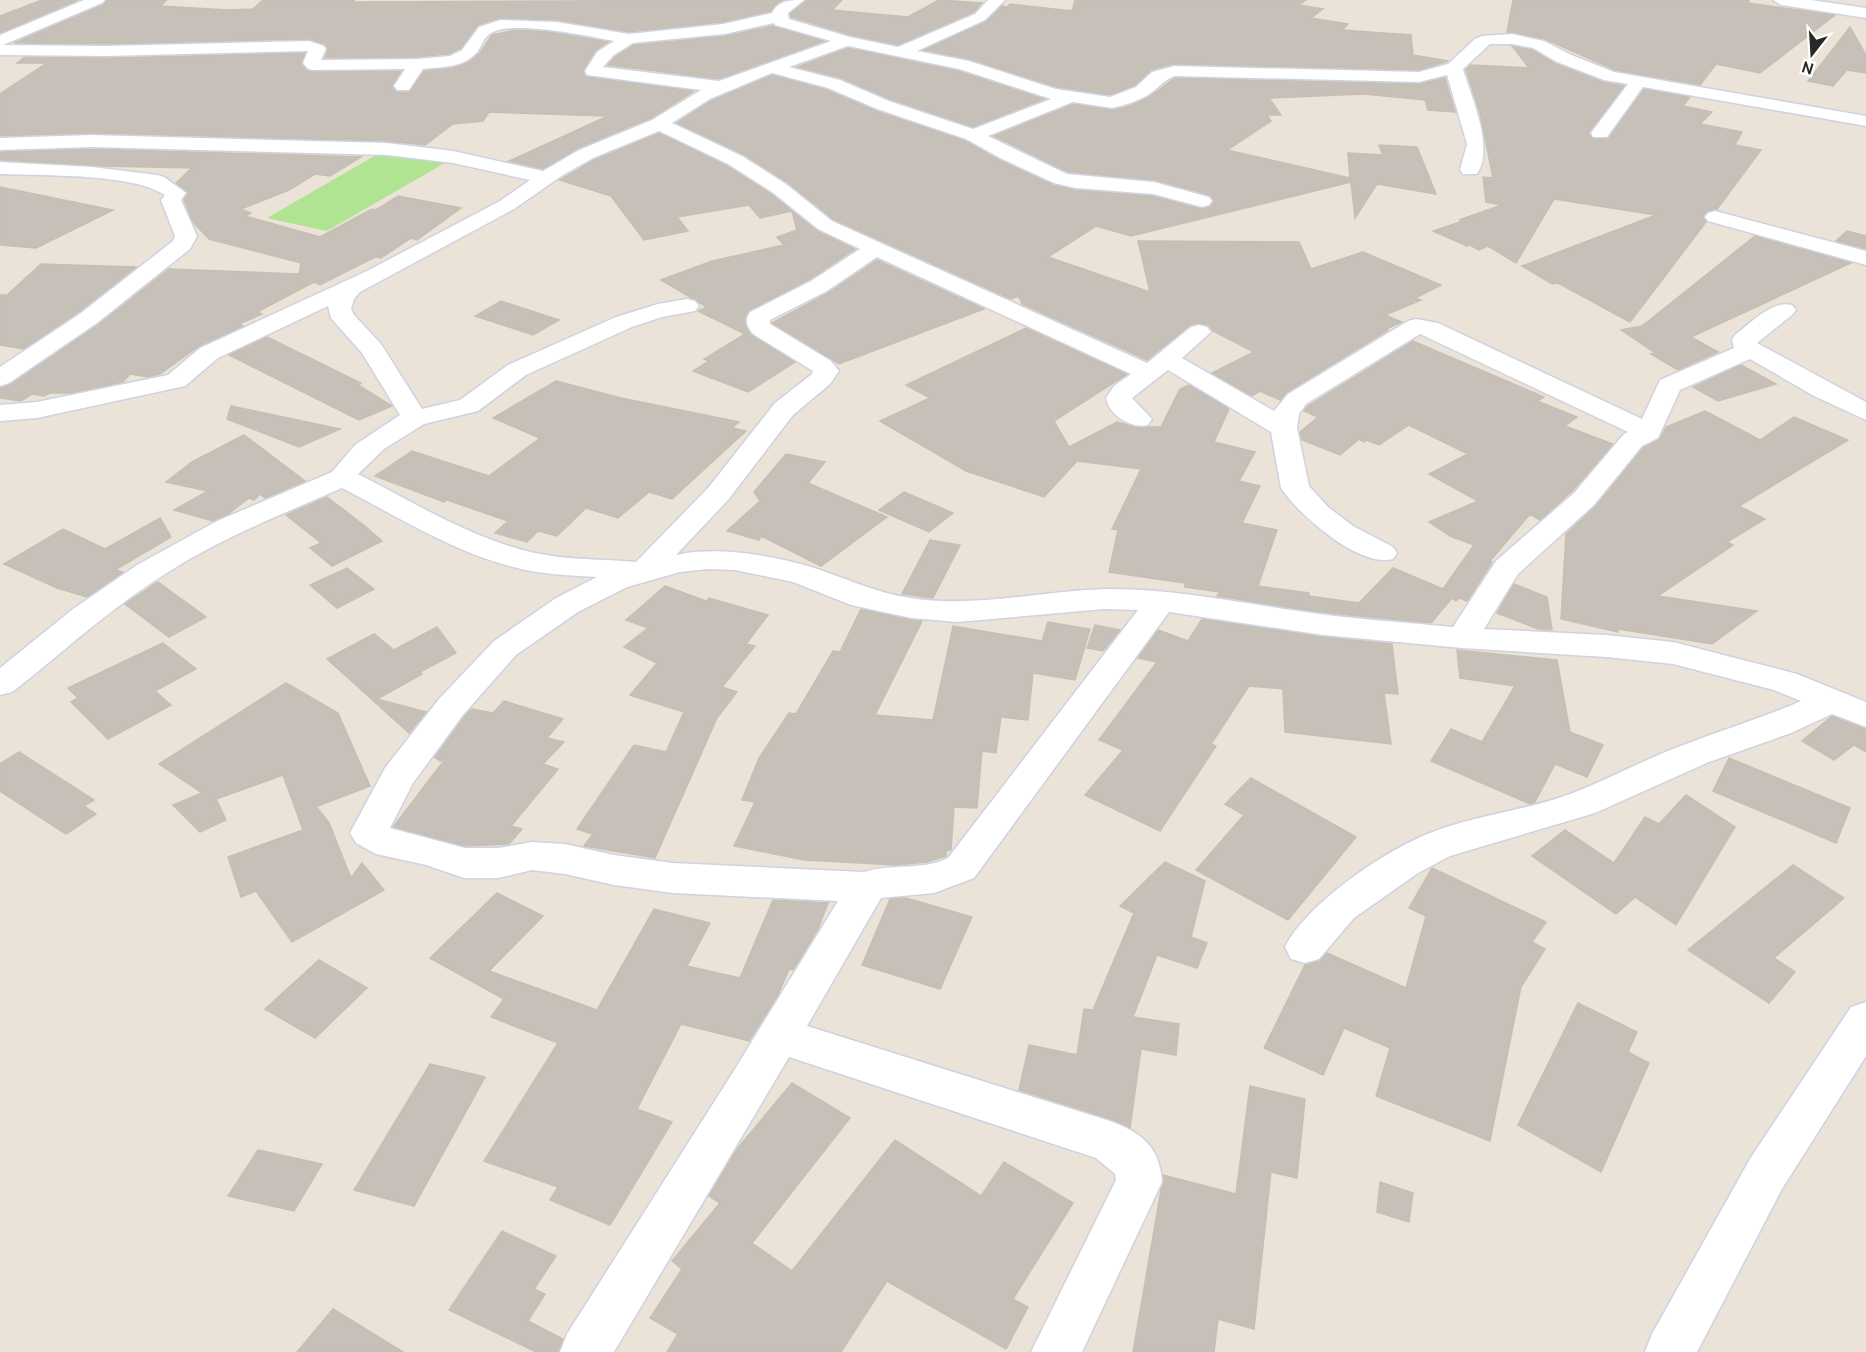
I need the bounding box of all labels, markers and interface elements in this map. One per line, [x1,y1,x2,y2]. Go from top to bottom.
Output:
north arrow [1782,24,1842,84]
text: N [1800,57,1816,79]

